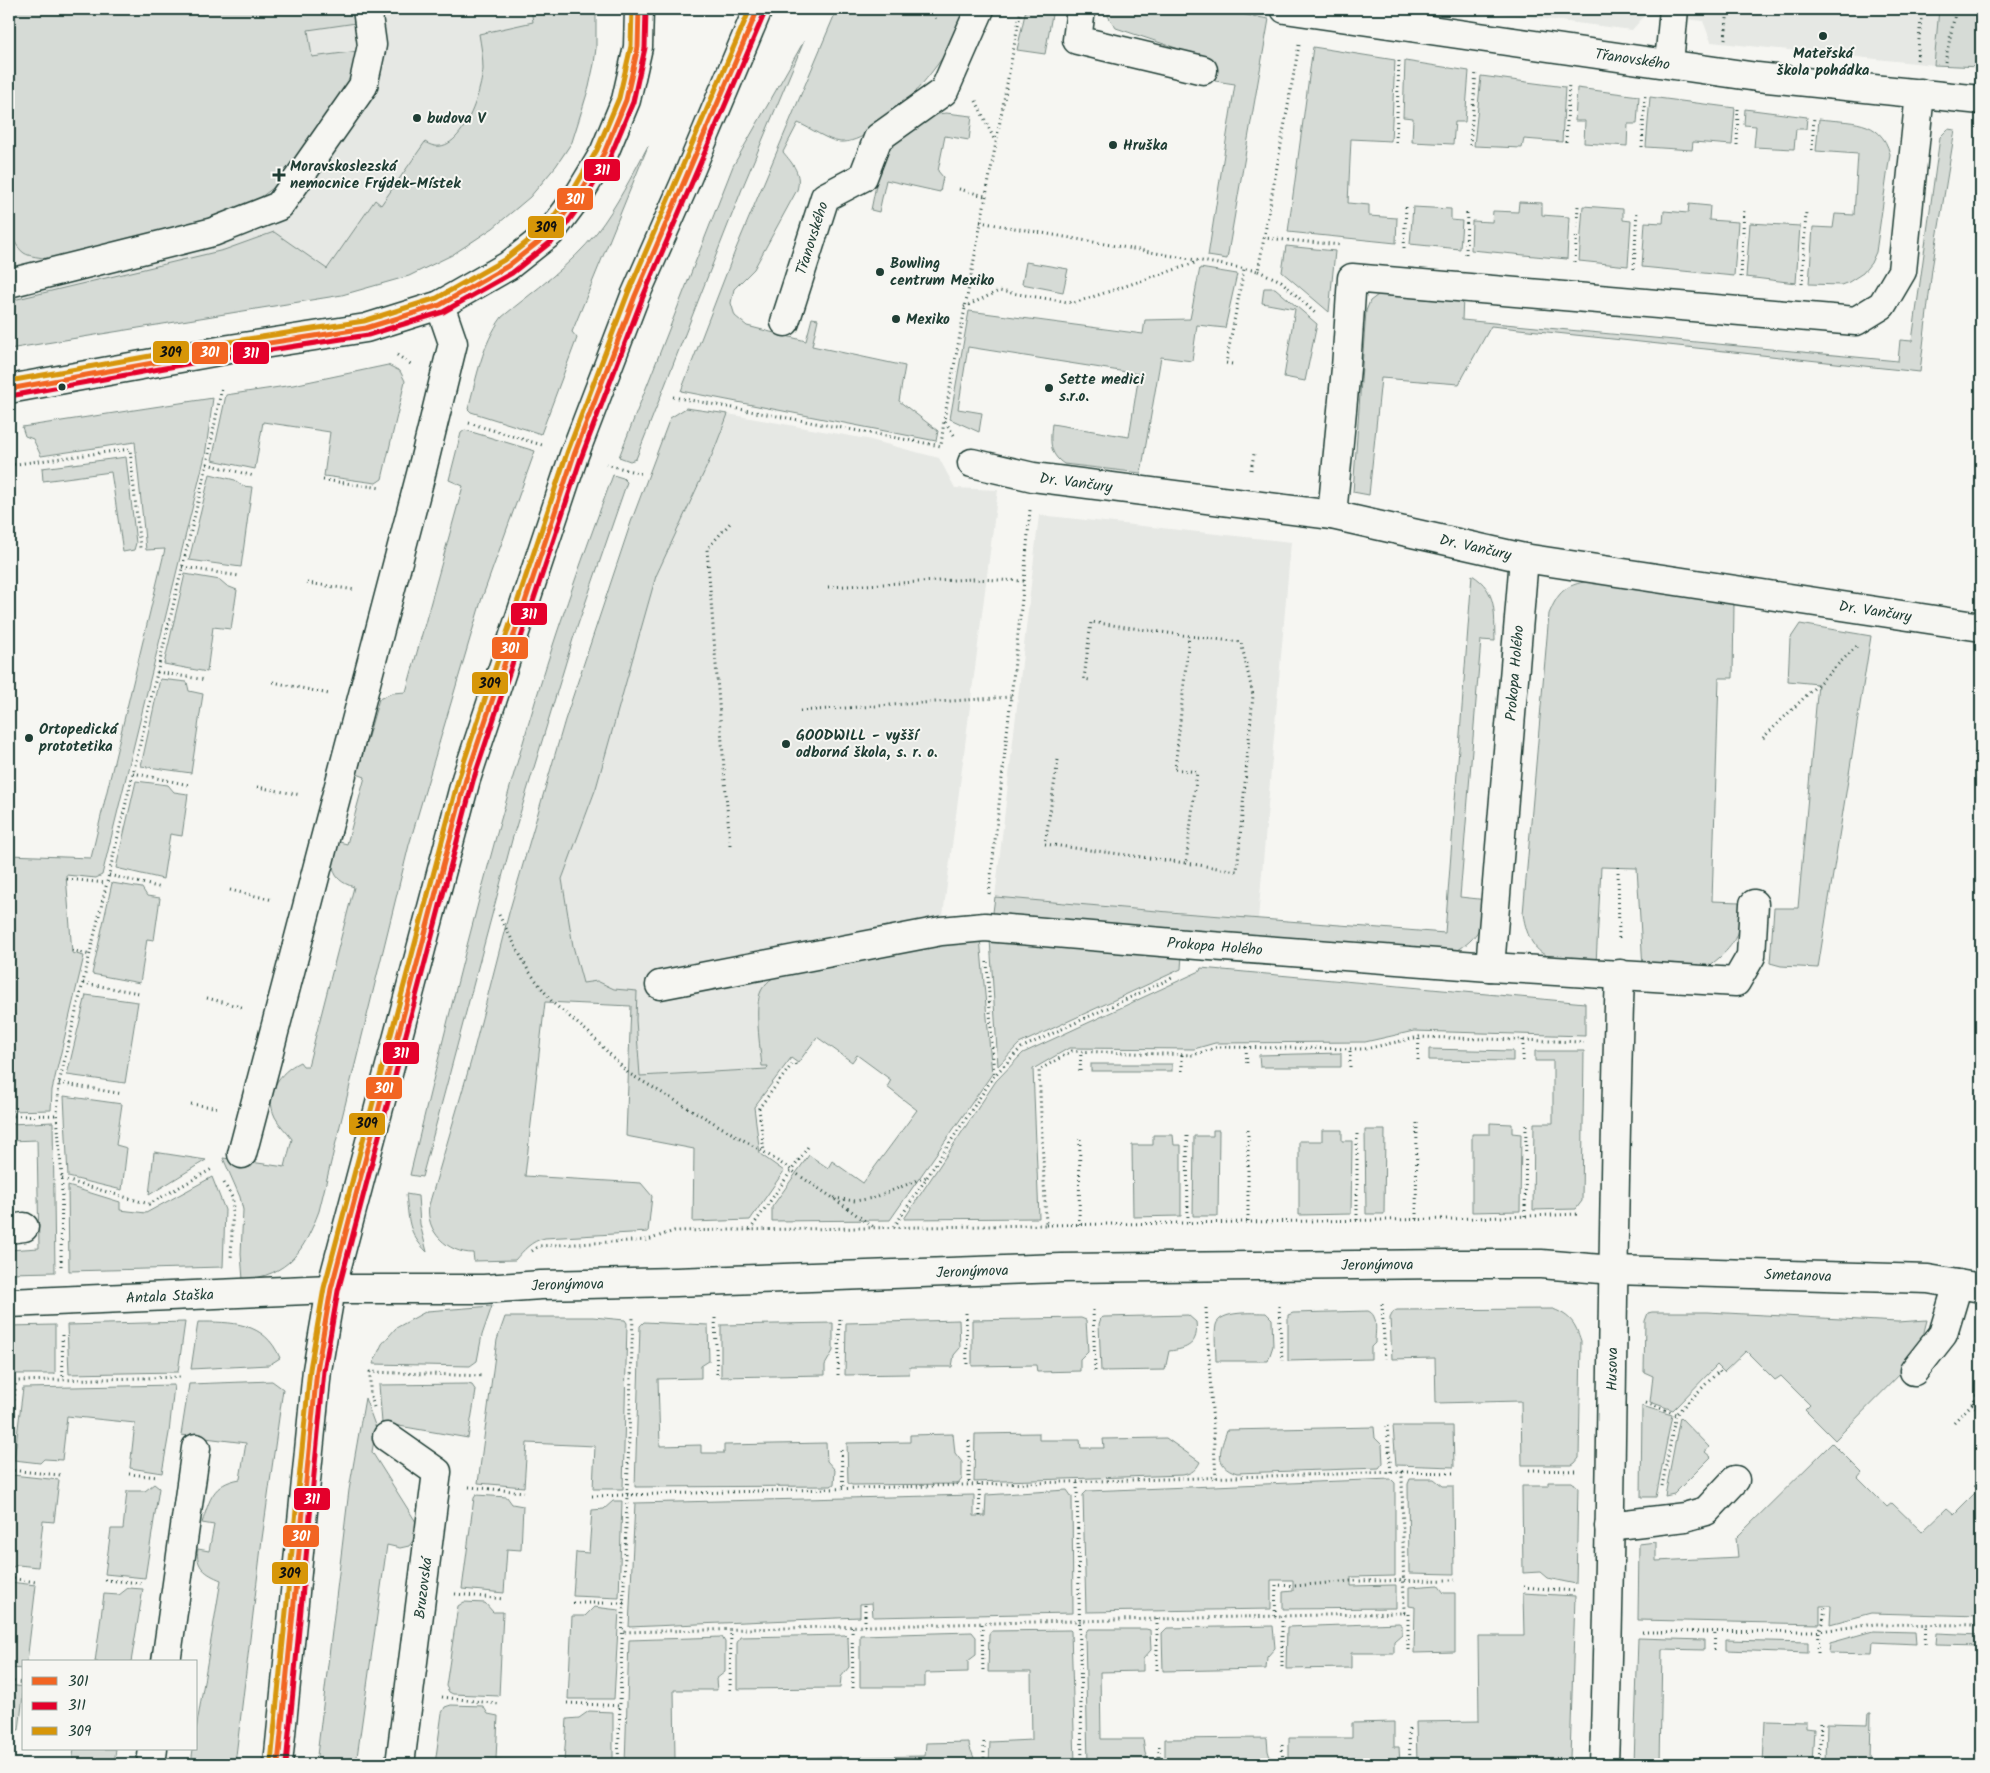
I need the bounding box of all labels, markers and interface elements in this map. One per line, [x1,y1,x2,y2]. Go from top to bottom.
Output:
marker: Mateřská škola pohádka [1817,30,1829,42]
place label: Mateřská škola pohádka [1777,42,1870,83]
street label: Třanovského [1593,43,1672,77]
place label: budova V [427,107,486,131]
marker: budova V [411,112,423,124]
place label: Hruška [1123,134,1168,158]
marker: Hruška [1107,139,1119,151]
place label: Moravskoslezská nemocnice Frýdek-Místek [290,155,461,196]
line badge: 311 [583,158,621,182]
text: 311 [593,160,611,182]
marker: Moravskoslezská nemocnice Frýdek-Místek [272,168,286,182]
line badge: 301 [556,187,594,211]
text: 301 [564,189,585,211]
street label: Třanovského [790,199,836,278]
line badge: 309 [527,215,565,239]
text: 309 [534,217,557,239]
place label: Bowling centrum Mexiko [890,252,995,293]
marker: Bowling centrum Mexiko [874,266,886,278]
place label: Mexiko [906,308,950,332]
marker: Mexiko [890,313,902,325]
line badge: 309 [152,340,190,364]
line badge: 301 [191,341,229,365]
line badge: 311 [232,341,270,365]
text: 309 [159,342,182,364]
text: 301 [199,342,220,364]
text: 311 [242,343,260,365]
place label: Sette medici s.r.o. [1059,368,1145,409]
unlabelled marker [57,382,67,392]
marker: Sette medici s.r.o. [1043,382,1055,394]
street label: Dr. Vančury [1038,467,1115,500]
street label: Dr. Vančury [1437,528,1515,568]
street label: Dr. Vančury [1837,595,1914,629]
line badge: 311 [510,602,548,626]
text: 311 [520,604,538,626]
street label: Prokopa Holého [1500,624,1531,722]
line badge: 301 [491,636,529,660]
text: 301 [499,638,520,660]
line badge: 309 [471,671,509,695]
text: 309 [478,673,501,695]
place label: Ortopedická prototetika [38,718,119,759]
place label: GOODWILL - vyšší odborná škola, s. r. o. [796,724,938,765]
marker: Ortopedická prototetika [23,732,35,744]
marker: GOODWILL - vyšší odborná škola, s. r. o. [780,738,792,750]
street label: Prokopa Holého [1166,931,1264,963]
line badge: 311 [382,1041,420,1065]
text: 311 [392,1043,410,1065]
line badge: 301 [365,1076,403,1100]
text: 301 [373,1078,394,1100]
line badge: 309 [348,1112,386,1136]
text: 309 [355,1113,378,1135]
street label: Jeronýmova [1341,1253,1414,1278]
street label: Jeronýmova [936,1259,1009,1286]
street label: Smetanova [1764,1263,1832,1289]
street label: Jeronýmova [530,1273,604,1299]
street label: Antala Staška [125,1283,214,1311]
street label: Husova [1601,1347,1625,1391]
line badge: 311 [293,1487,331,1511]
text: 311 [303,1489,321,1511]
line badge: 301 [282,1524,320,1548]
text: 301 [290,1526,311,1548]
street label: Bruzovská [408,1554,440,1620]
line badge: 309 [271,1561,309,1585]
text: 309 [278,1563,301,1585]
legend [22,1660,198,1750]
text: 301 [68,1670,89,1694]
text: 311 [68,1694,86,1718]
text: 309 [68,1720,92,1744]

